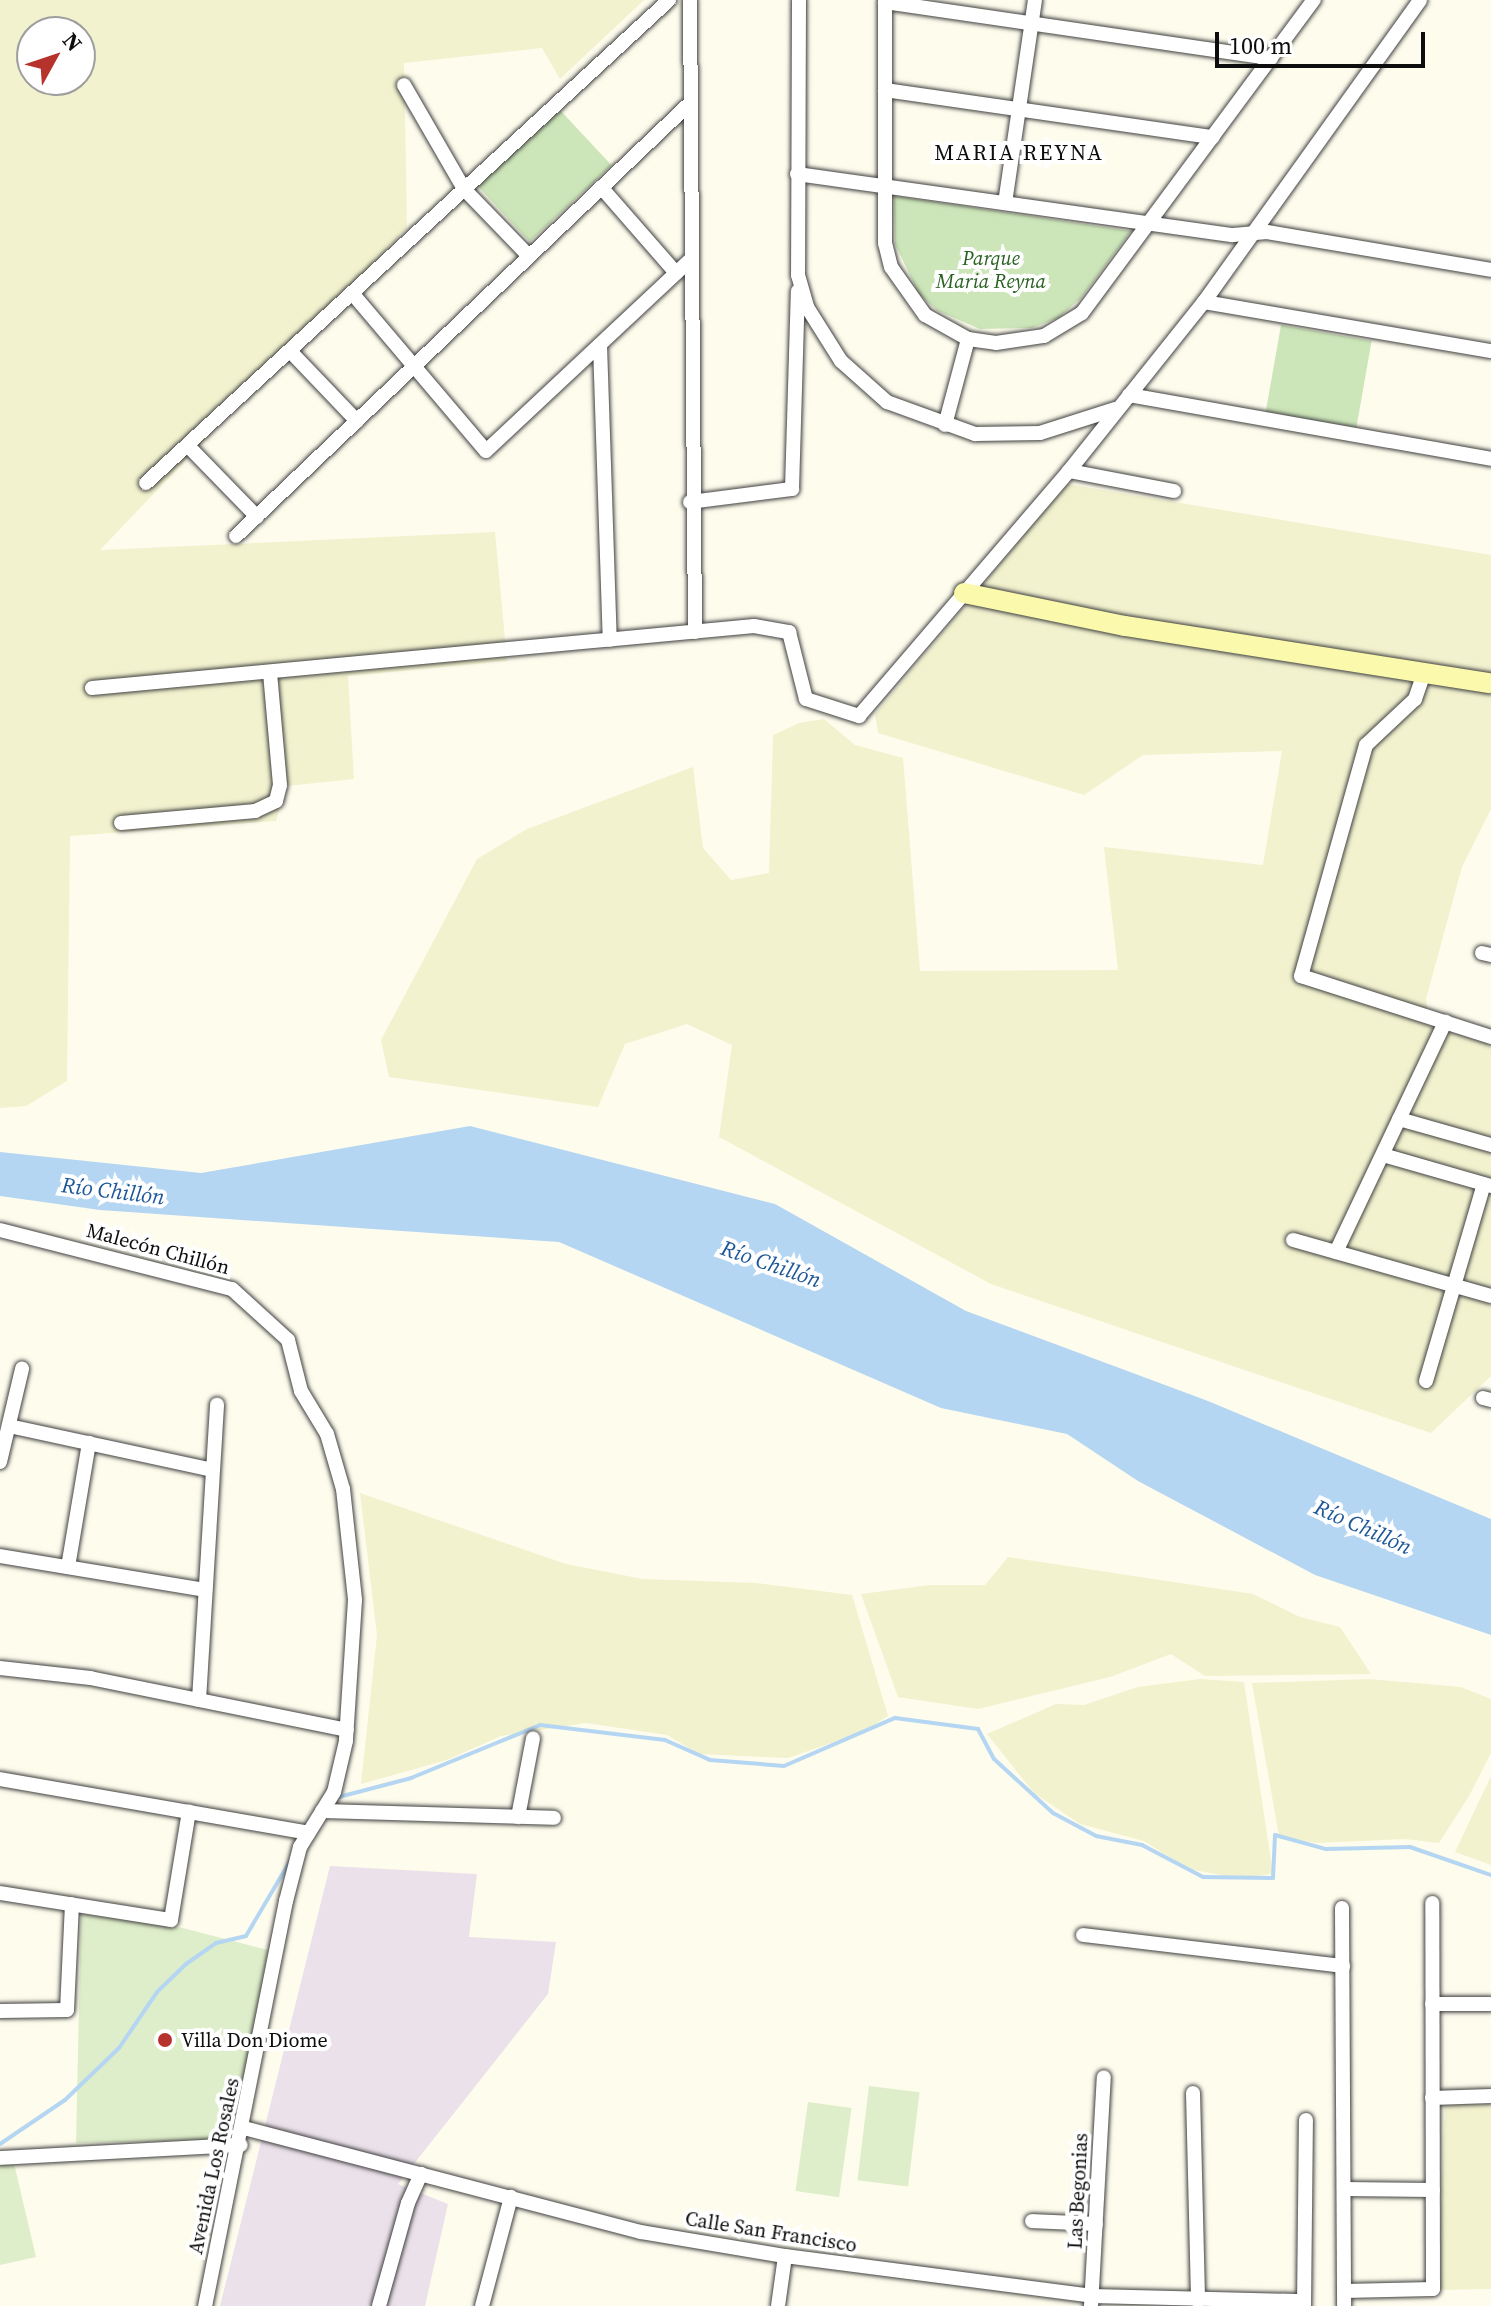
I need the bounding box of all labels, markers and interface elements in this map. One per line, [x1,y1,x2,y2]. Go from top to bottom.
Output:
north arrow [16,16,96,96]
scale bar [1219,16,1429,66]
text: N [56,26,89,58]
text: 100 m [1229,29,1292,62]
district label: MARIA REYNA [934,140,1104,166]
park label: Parque Maria Reyna [936,247,1046,294]
water label: Río Chillón [60,1172,166,1210]
street label: Malecón Chillón [84,1218,232,1280]
water label: Río Chillón [718,1235,824,1293]
water label: Río Chillón [1310,1494,1416,1560]
place label: Villa Don Diome [181,2028,328,2052]
marker: Villa Don Diome [156,2031,174,2049]
street label: Avenida Los Rosales [184,2076,244,2256]
street label: Las Begonias [1063,2132,1093,2250]
street label: Calle San Francisco [683,2207,859,2257]

